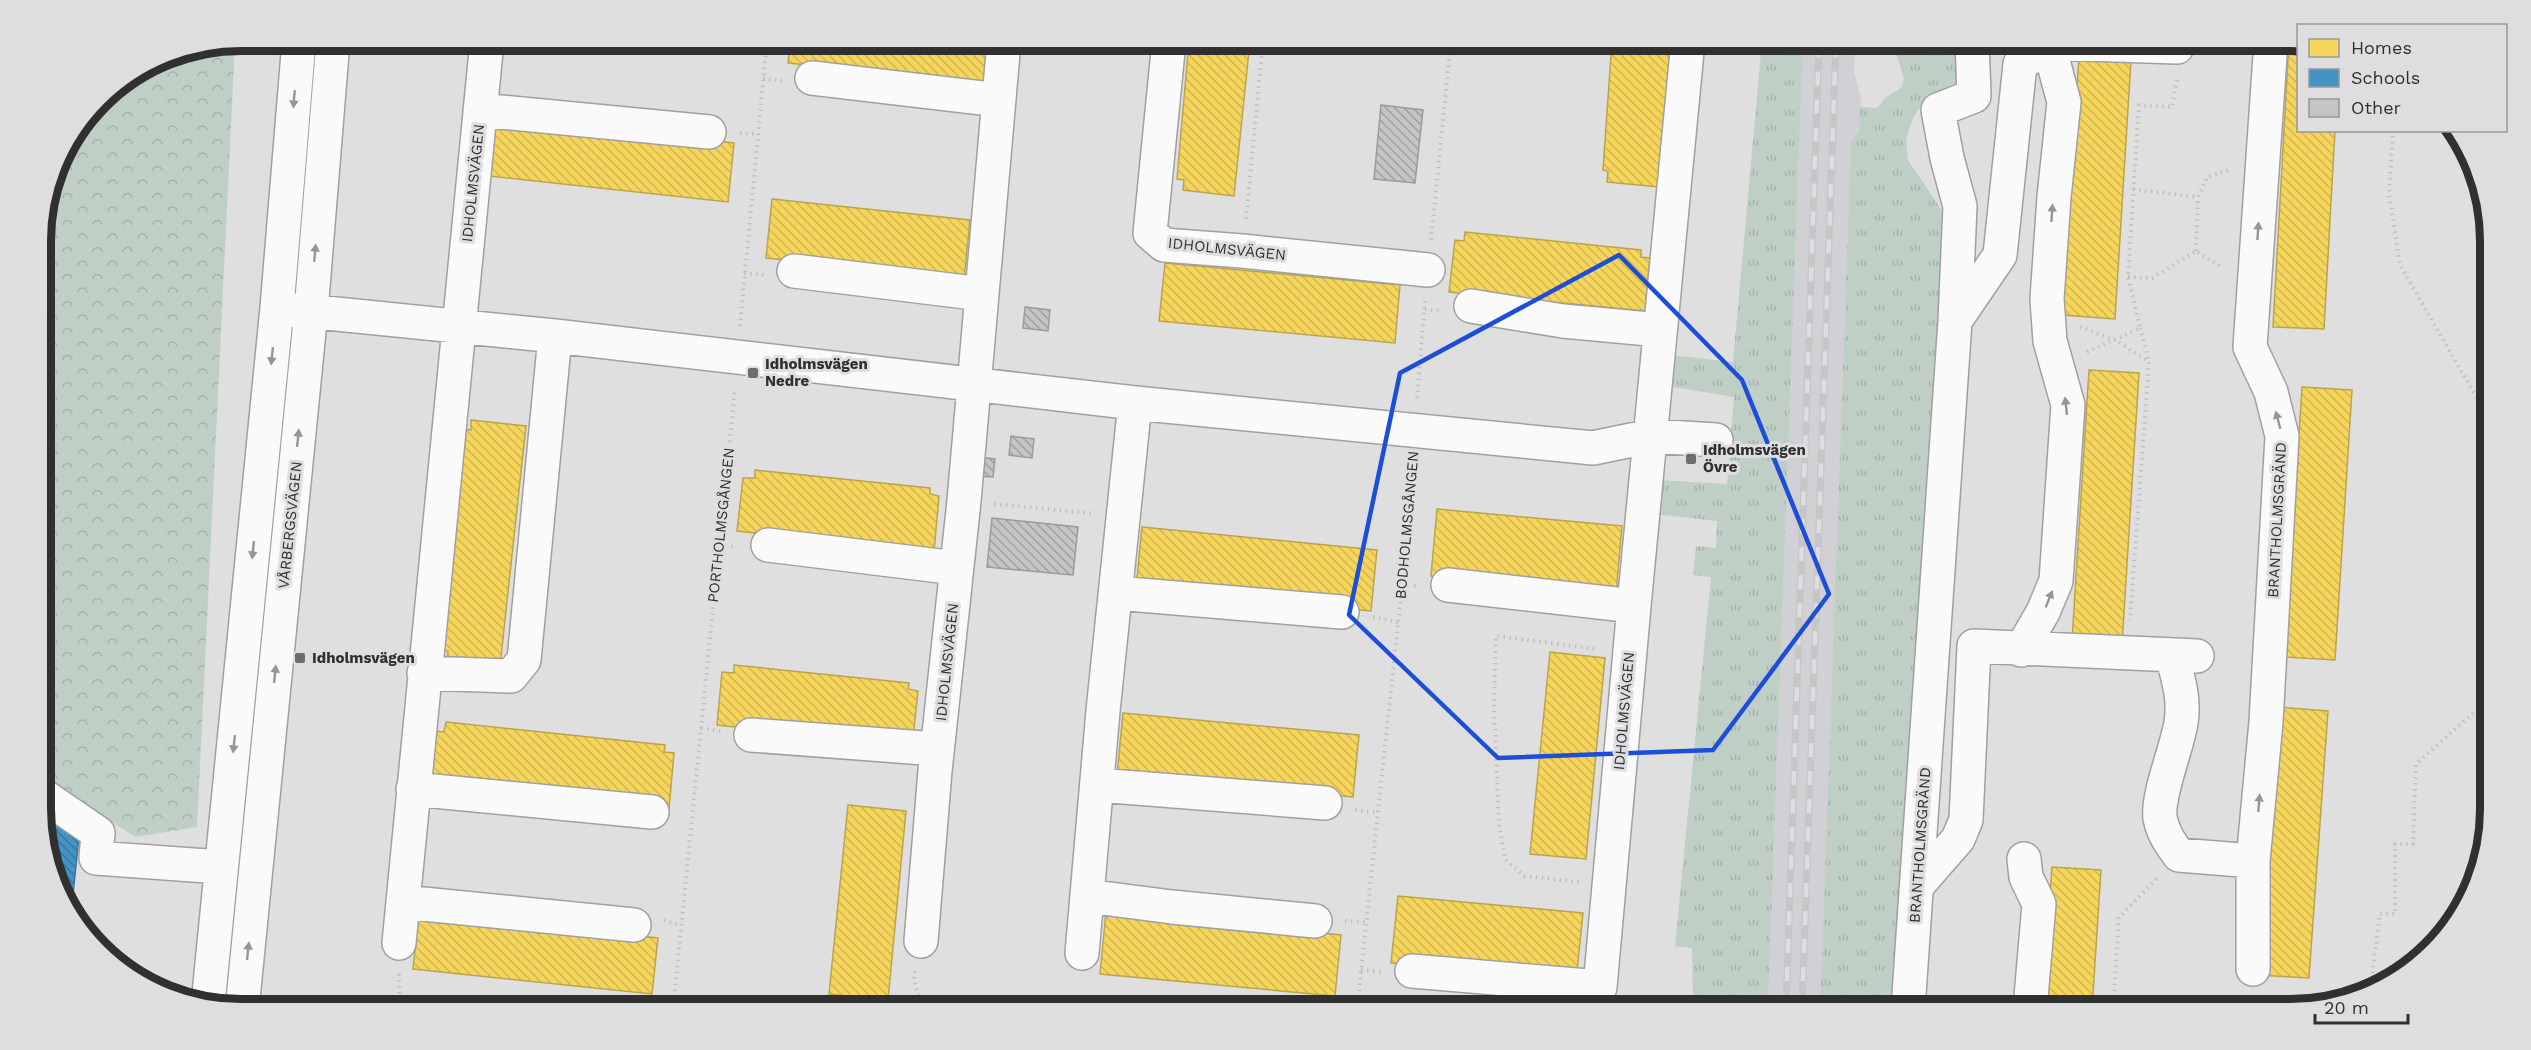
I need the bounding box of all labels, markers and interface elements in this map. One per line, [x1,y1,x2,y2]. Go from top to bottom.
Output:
legend [2297,24,2507,132]
text: Homes [2351,37,2412,58]
text: Schools [2351,67,2420,88]
one-way arrow [289,89,299,108]
text: Other [2351,97,2401,118]
street label: IDHOLMSVÄGEN [458,123,488,243]
one-way arrow [2048,204,2057,223]
one-way arrow [2253,221,2263,240]
street label: IDHOLMSVÄGEN [1167,234,1287,264]
one-way arrow [311,243,320,262]
one-way arrow [267,346,277,365]
place label: Idholmsvägen Nedre [765,355,868,390]
marker: Idholmsvägen Nedre [746,366,760,380]
one-way arrow [2061,396,2071,415]
one-way arrow [2273,411,2282,429]
one-way arrow [293,428,303,447]
place label: Idholmsvägen Övre [1703,441,1806,476]
street label: BRANTHOLMSGRÄND [2264,442,2290,598]
street label: PORTHOLMSGÅNGEN [704,447,738,603]
street label: BODHOLMSGÅNGEN [1392,450,1422,600]
marker: Idholmsvägen Övre [1684,452,1698,466]
street label: VÅRBERGSVÄGEN [274,460,306,590]
one-way arrow [248,540,258,559]
one-way arrow [2044,589,2054,607]
street label: IDHOLMSVÄGEN [932,602,962,722]
place label: Idholmsvägen [312,649,415,667]
marker: Idholmsvägen [293,651,307,665]
street label: IDHOLMSVÄGEN [1610,651,1638,771]
one-way arrow [270,664,280,683]
one-way arrow [229,734,238,753]
street label: BRANTHOLMSGRÄND [1906,767,1934,923]
one-way arrow [2254,793,2264,812]
one-way arrow [243,942,253,961]
scale bar [2315,987,2408,1025]
text: 20 m [2324,997,2369,1018]

